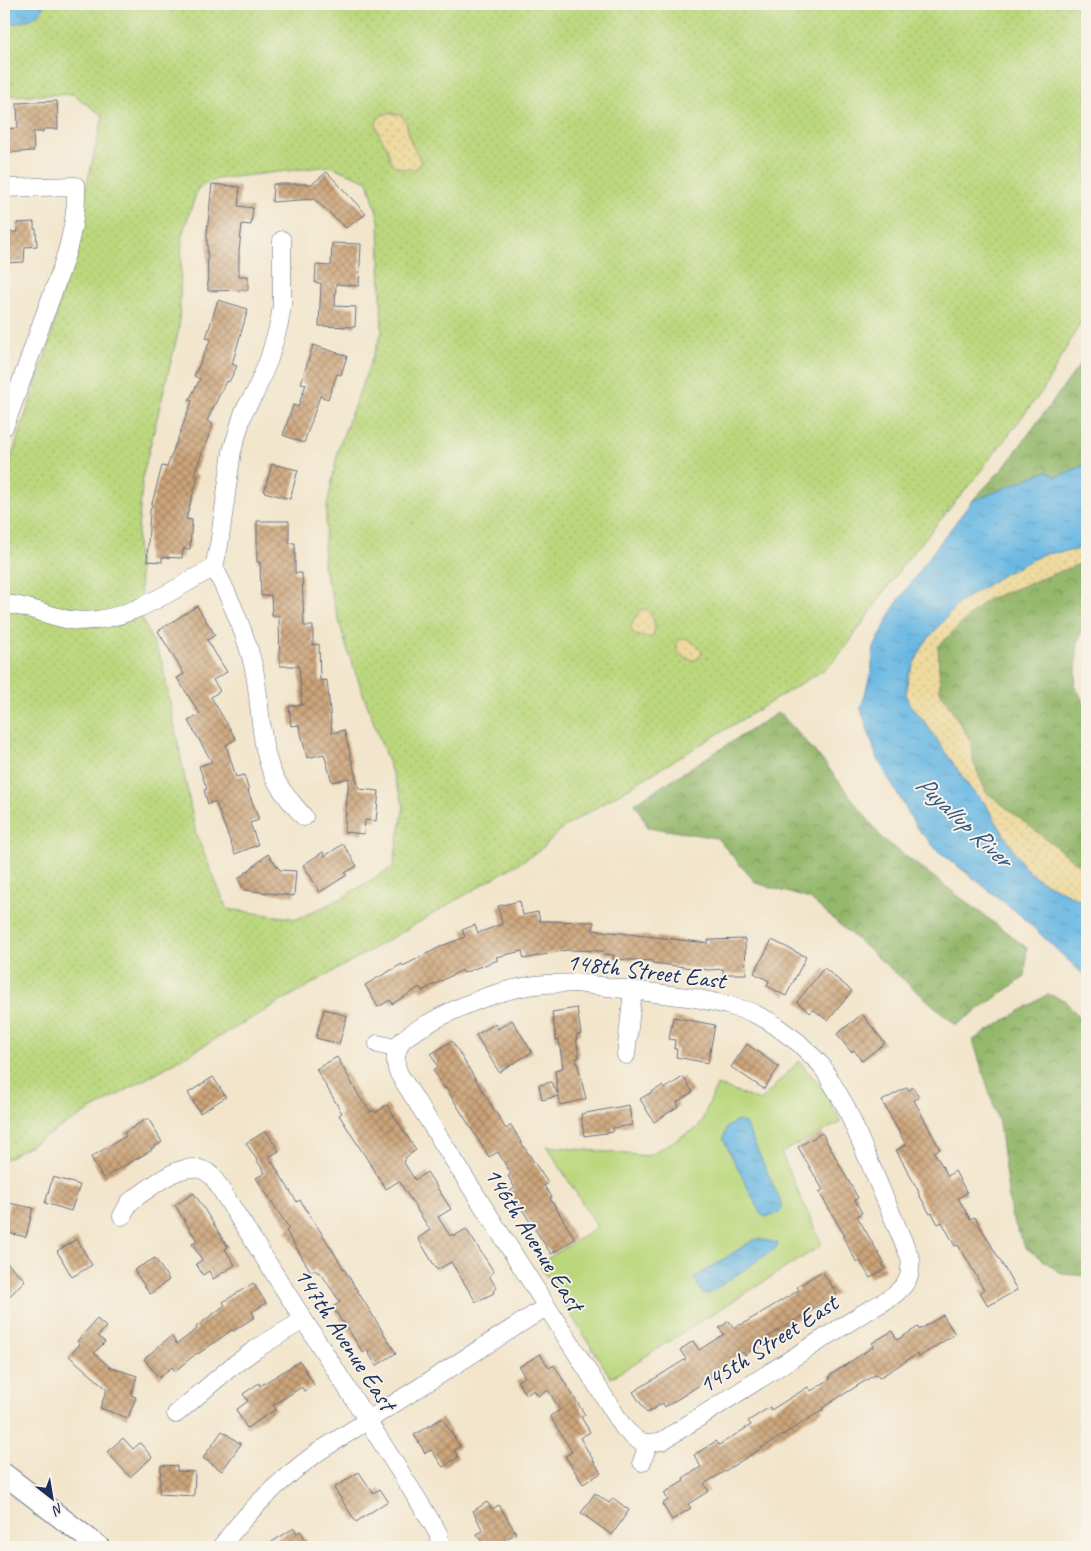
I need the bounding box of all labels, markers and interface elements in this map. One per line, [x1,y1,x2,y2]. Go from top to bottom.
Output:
water label: Puyallup River [909,768,1023,877]
street label: 148th Street East [565,945,730,997]
street label: 146th Avenue East [477,1161,593,1320]
street label: 147th Avenue East [287,1262,405,1420]
street label: 145th Street East [692,1286,846,1401]
north arrow [28,1474,78,1524]
text: N [48,1499,67,1519]

